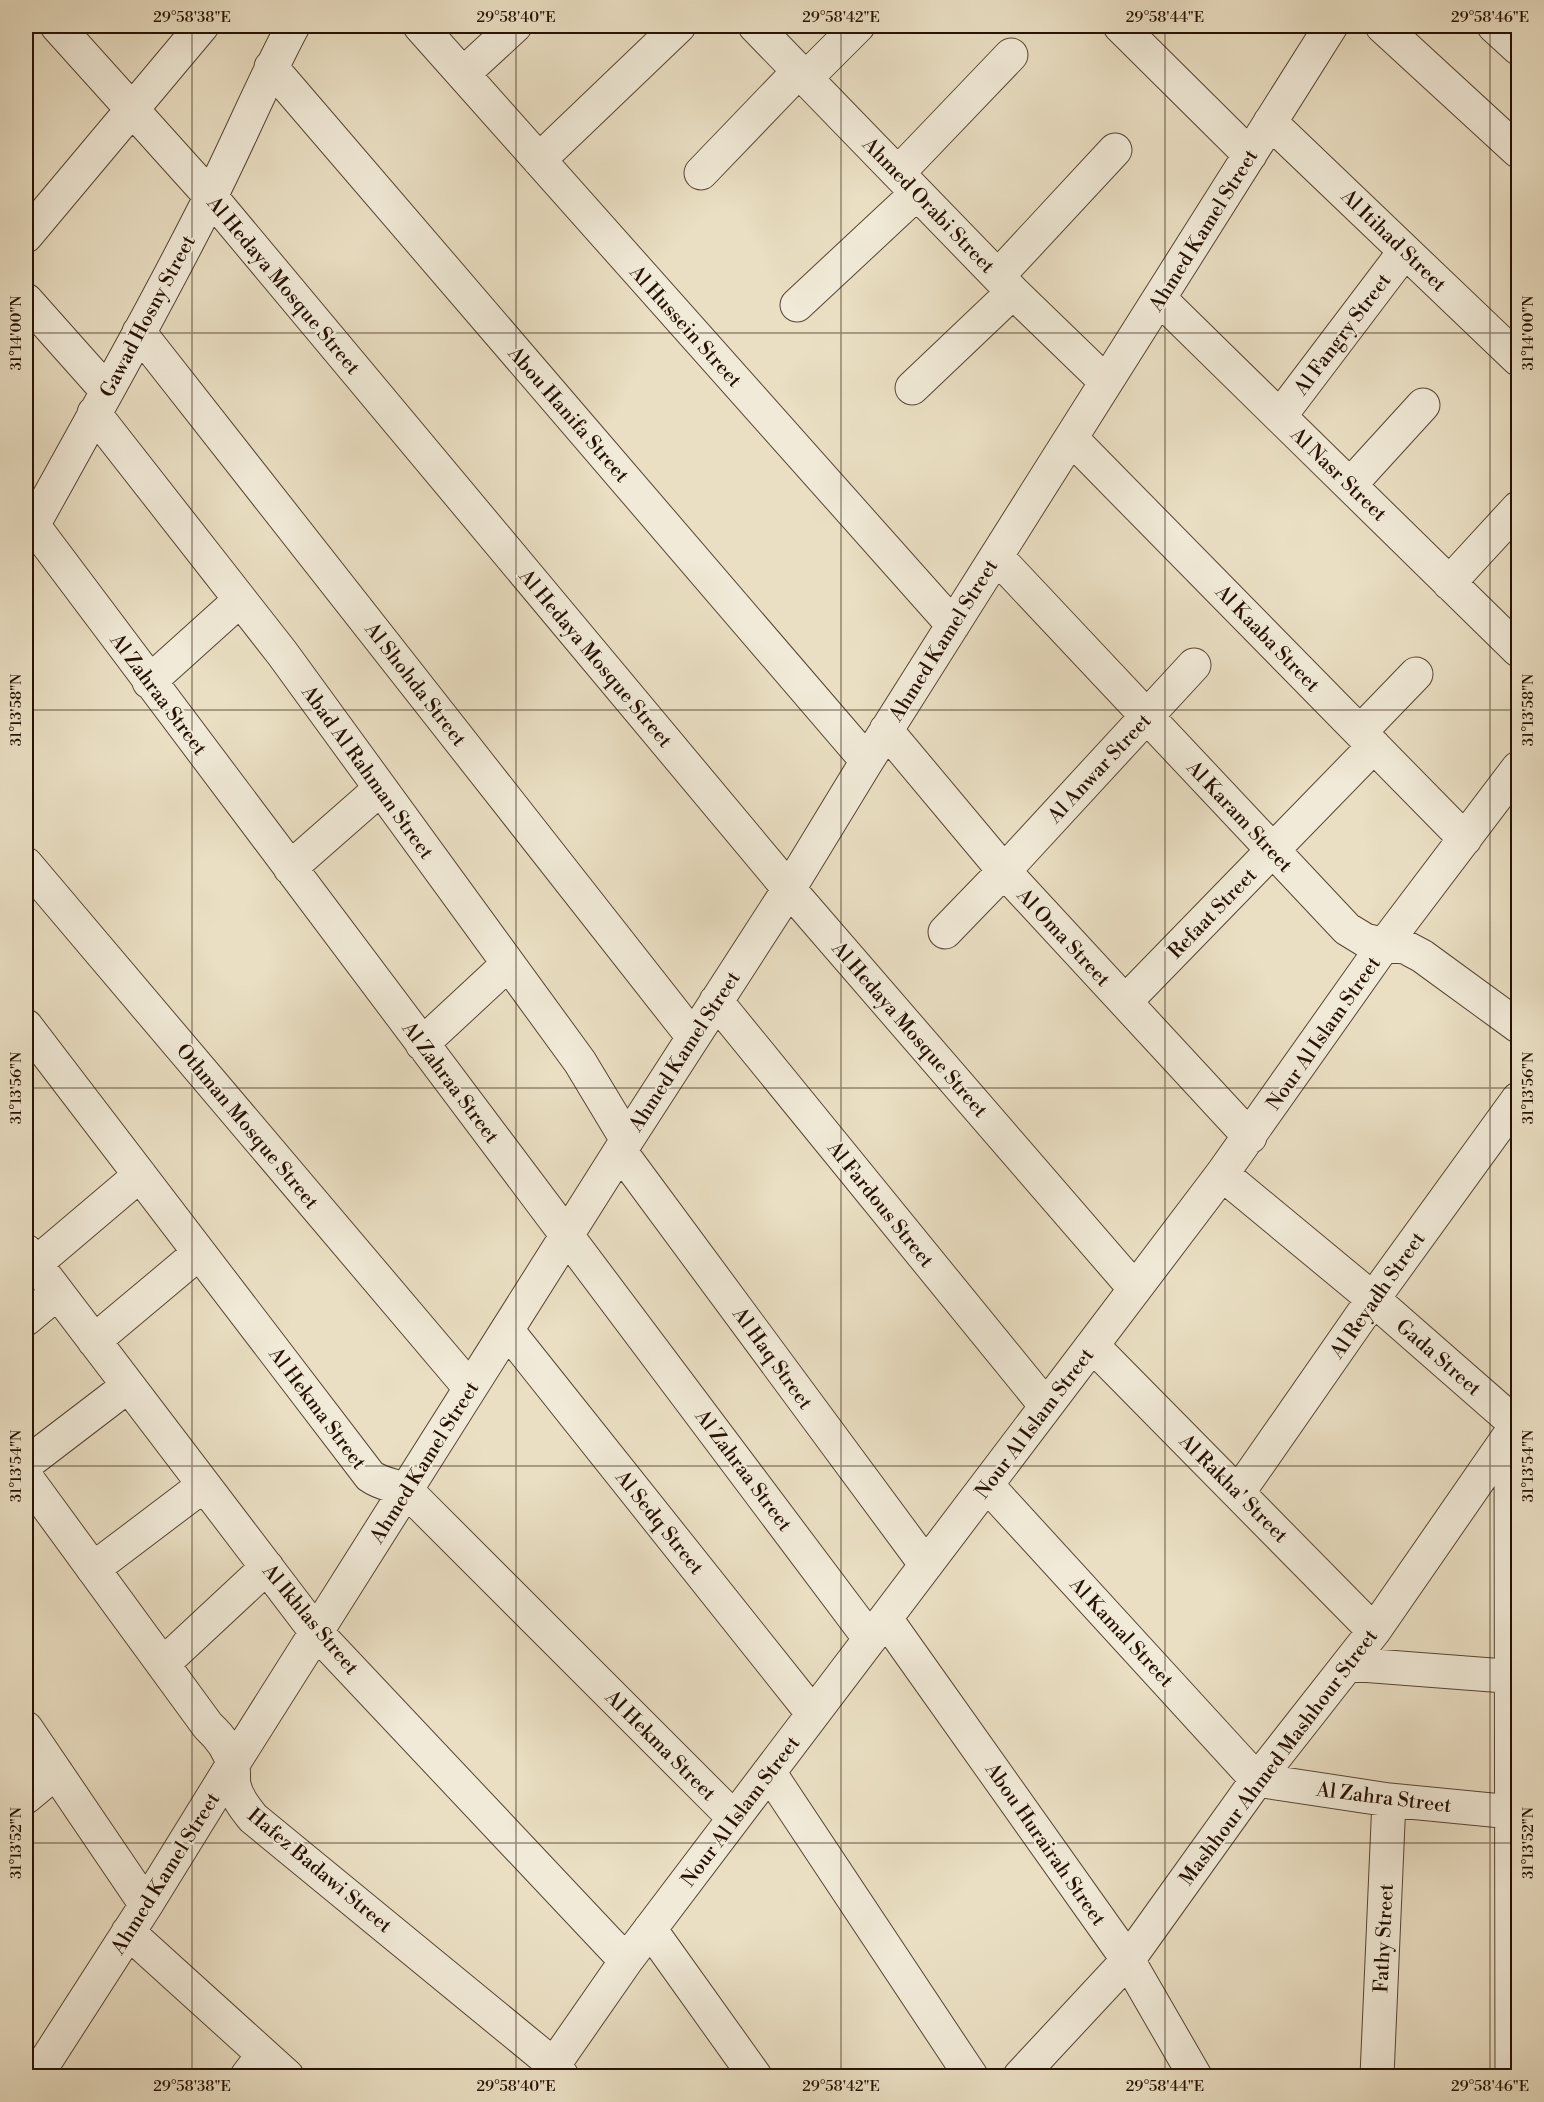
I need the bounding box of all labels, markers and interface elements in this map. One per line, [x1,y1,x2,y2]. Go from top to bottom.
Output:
text: 29°58'38"E [153,8,231,27]
text: 29°58'40"E [476,8,556,27]
text: 29°58'42"E [802,8,880,27]
text: 29°58'44"E [1126,8,1204,27]
text: 29°58'46"E [1451,8,1529,27]
street label: Ahmed Orabi Street [856,132,999,279]
street label: Ahmed Kamel Street [1144,145,1264,317]
street label: Al Itihad Street [1334,184,1451,298]
street label: Al Hedaya Mosque Street [200,191,365,380]
street label: Gawad Hosny Street [95,231,202,402]
street label: Al Hussein Street [623,260,746,393]
street label: Al Fangry Street [1289,269,1397,402]
text: 31°14'00"N [7,296,26,370]
text: 31°14'00"N [1519,296,1538,370]
street label: Abou Hanifa Street [501,341,634,488]
street label: Al Nasr Street [1284,422,1391,527]
street label: Ahmed Kamel Street [884,555,1004,727]
street label: Al Hedaya Mosque Street [512,564,677,753]
street label: Al Kaaba Street [1209,580,1324,698]
street label: Al Shohda Street [358,617,471,752]
street label: Al Zahraa Street [103,628,212,761]
text: 31°13'58"N [7,674,26,746]
text: 31°13'58"N [1519,674,1538,746]
street label: Abad Al Rahman Street [295,680,438,865]
street label: Al Anwar Street [1042,709,1157,830]
street label: Al Karam Street [1180,755,1297,878]
street label: Refaat Street [1164,863,1263,965]
street label: Al Oma Street [1010,883,1115,992]
street label: Al Hedaya Mosque Street [825,936,992,1123]
street label: Nour Al Islam Street [1262,952,1387,1116]
street label: Ahmed Kamel Street [624,967,746,1138]
street label: Al Zahraa Street [395,1016,504,1149]
street label: Othman Mosque Street [170,1039,323,1215]
text: 31°13'56"N [7,1052,26,1124]
text: 31°13'56"N [1519,1052,1538,1124]
street label: Al Fardous Street [821,1136,938,1273]
street label: Al Reyadh Street [1325,1228,1431,1365]
street label: Al Haq Street [726,1302,817,1415]
street label: Gada Street [1390,1314,1486,1402]
street label: Al Hekma Street [262,1342,371,1475]
street label: Nour Al Islam Street [970,1344,1100,1504]
street label: Ahmed Kamel Street [365,1377,485,1549]
street label: Al Zahraa Street [688,1404,797,1537]
street label: Al Rakha' Street [1173,1429,1293,1549]
text: 31°13'54"N [7,1430,26,1502]
text: 31°13'54"N [1519,1430,1538,1502]
street label: Al Sedq Street [609,1465,708,1580]
street label: Al Ikhlas Street [256,1559,363,1680]
street label: Al Kamal Street [1063,1572,1178,1693]
street label: Mashhour Ahmed Mashhour Street [1175,1625,1384,1891]
street label: Al Hekma Street [599,1685,721,1807]
street label: Nour Al Islam Street [676,1732,806,1892]
street label: Abou Hurairah Street [979,1758,1110,1931]
street label: Al Zahra Street [1314,1778,1453,1819]
street label: Ahmed Kamel Street [106,1788,226,1960]
street label: Hafez Badawi Street [242,1803,396,1939]
text: 31°13'52"N [7,1807,26,1879]
text: 31°13'52"N [1519,1807,1538,1879]
street label: Fathy Street [1369,1883,1400,1993]
text: 29°58'38"E [153,2077,231,2096]
text: 29°58'40"E [476,2077,556,2096]
text: 29°58'42"E [802,2077,880,2096]
text: 29°58'44"E [1126,2077,1204,2096]
text: 29°58'46"E [1451,2077,1529,2096]

